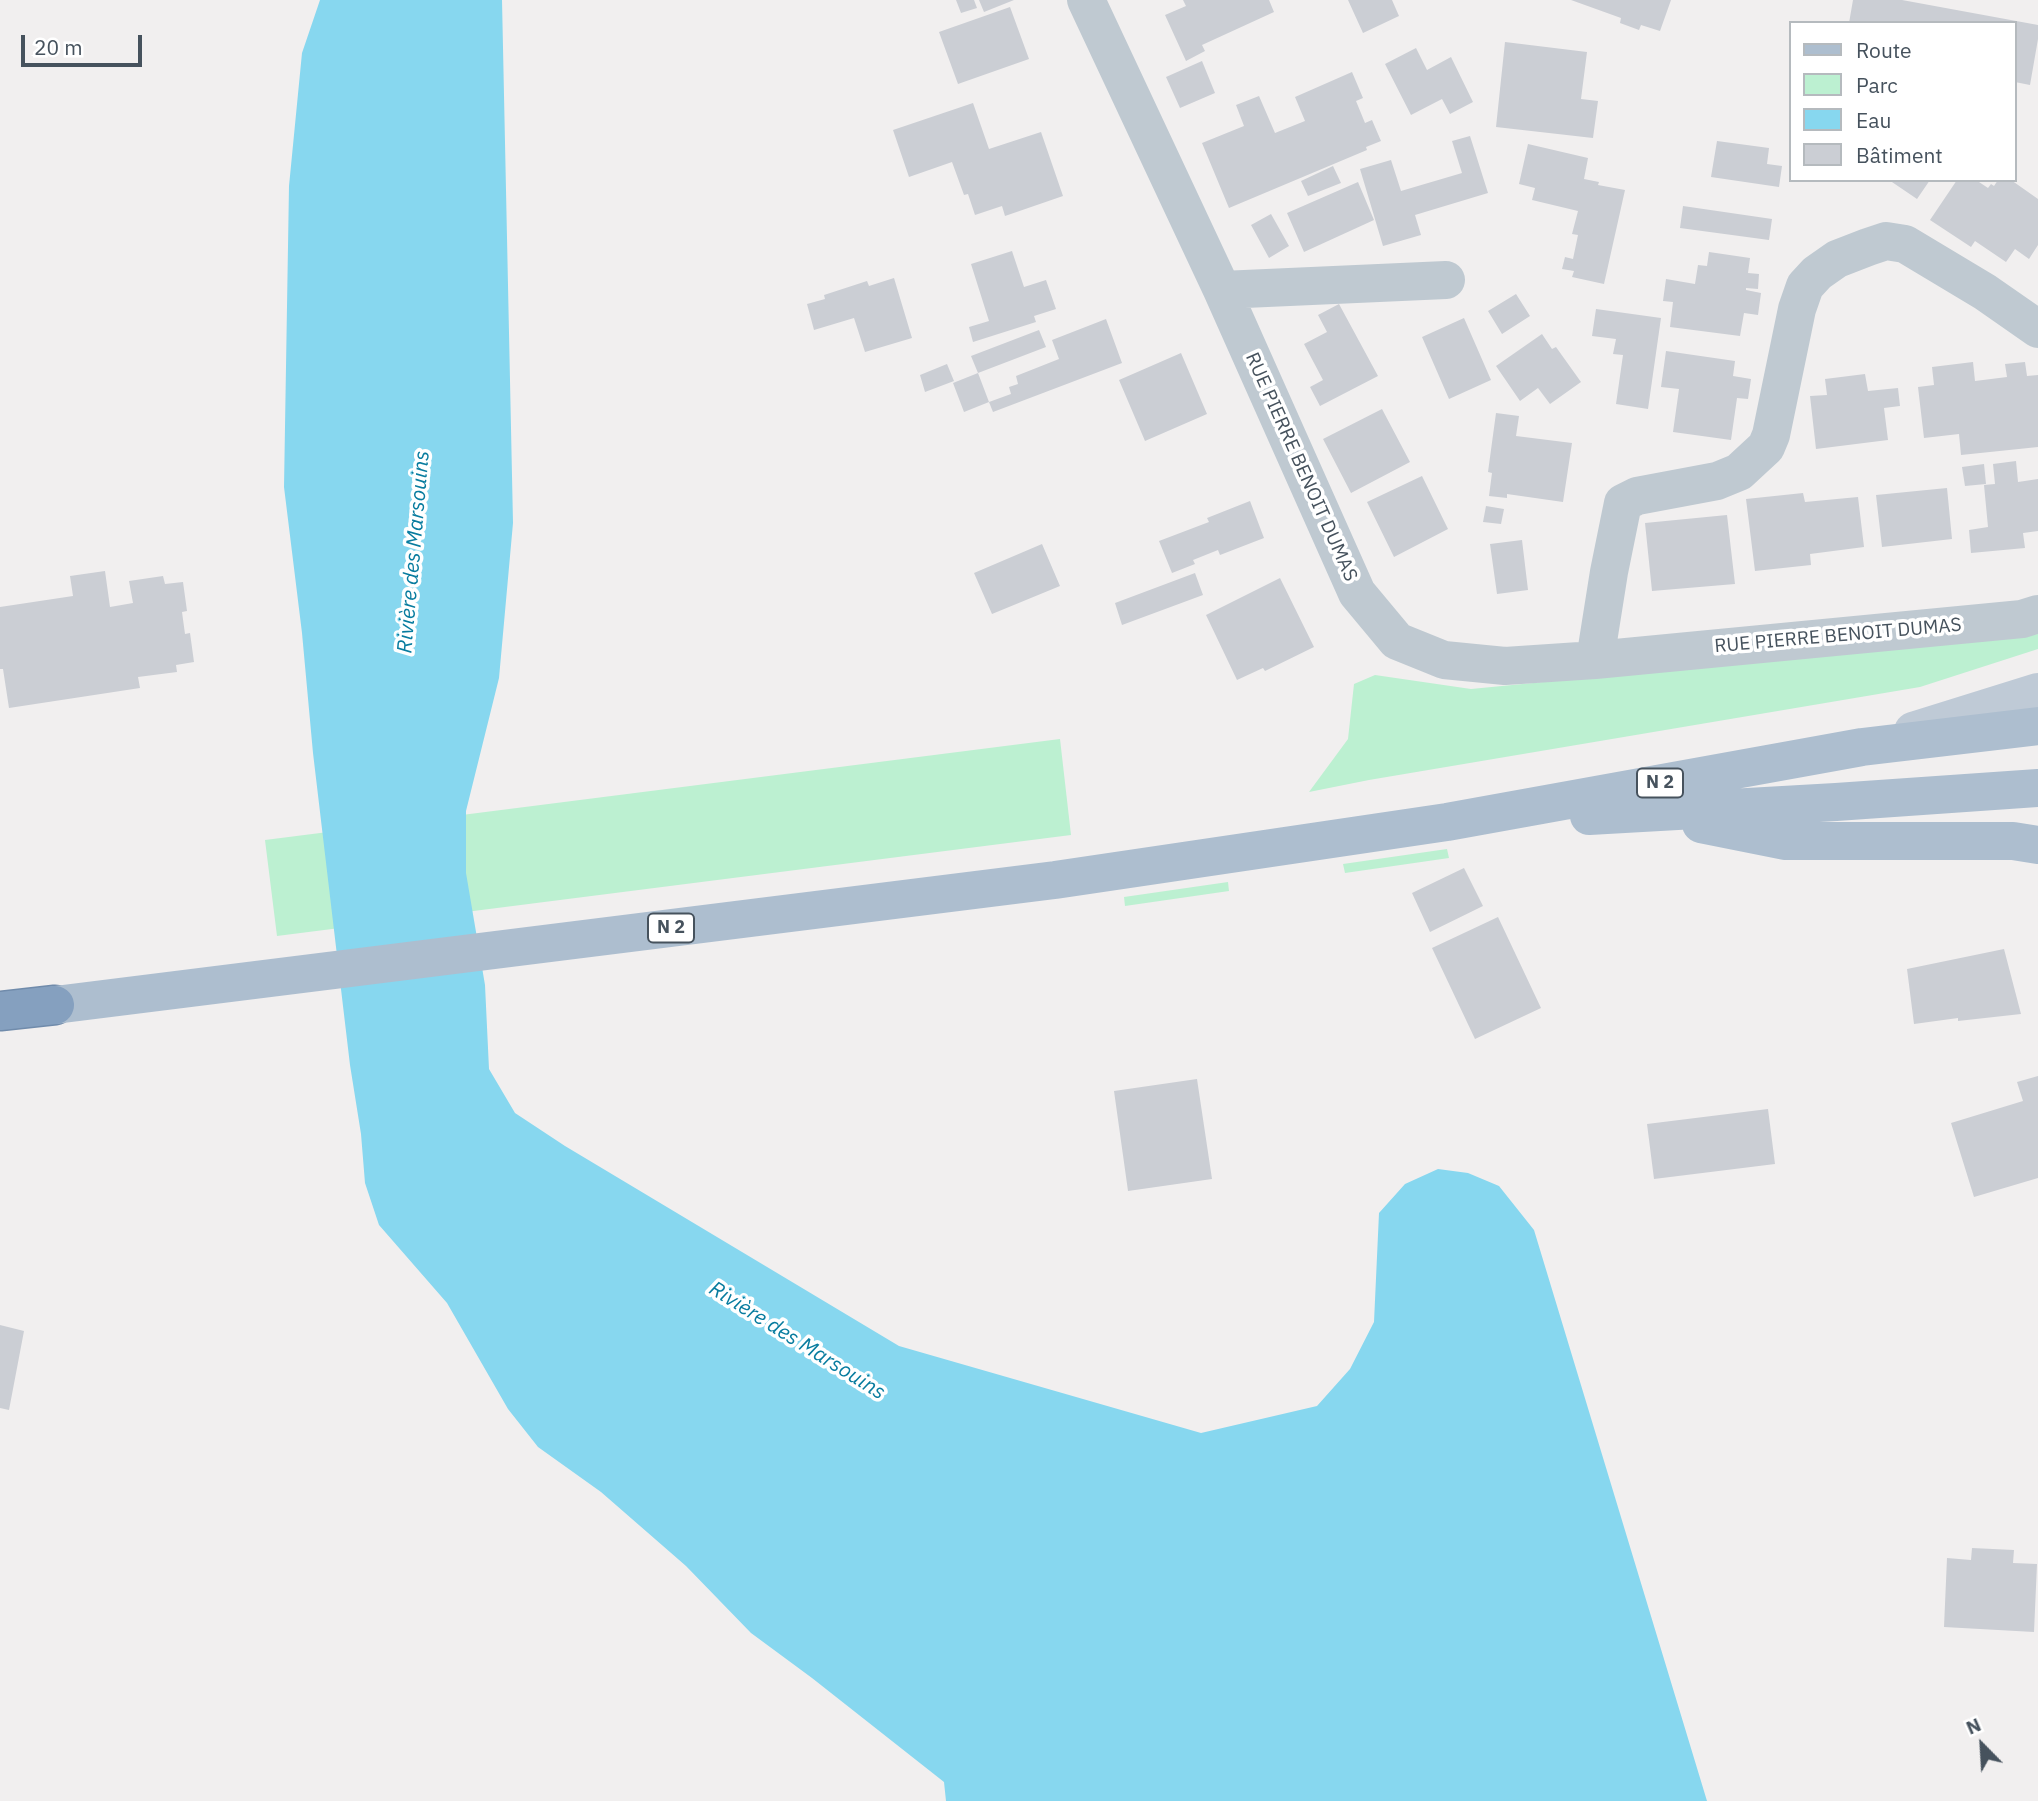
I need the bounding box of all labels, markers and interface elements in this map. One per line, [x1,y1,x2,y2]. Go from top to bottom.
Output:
scale bar [24,21,145,65]
legend [1790,21,2017,182]
text: 20 m [34,33,83,61]
text: Route [1856,36,1912,64]
text: Parc [1856,71,1898,99]
text: Eau [1856,106,1891,134]
text: Bâtiment [1856,141,1943,169]
street label: RUE PIERRE BENOIT DUMAS [1240,349,1362,585]
water label: Rivière des Marsouins [393,450,435,654]
street label: RUE PIERRE BENOIT DUMAS [1714,614,1962,658]
road number: N 2 [1637,768,1683,798]
road number: N 2 [648,914,694,943]
water label: Rivière des Marsouins [704,1277,890,1405]
north arrow [1947,1710,2017,1780]
text: N [1962,1712,1985,1740]

